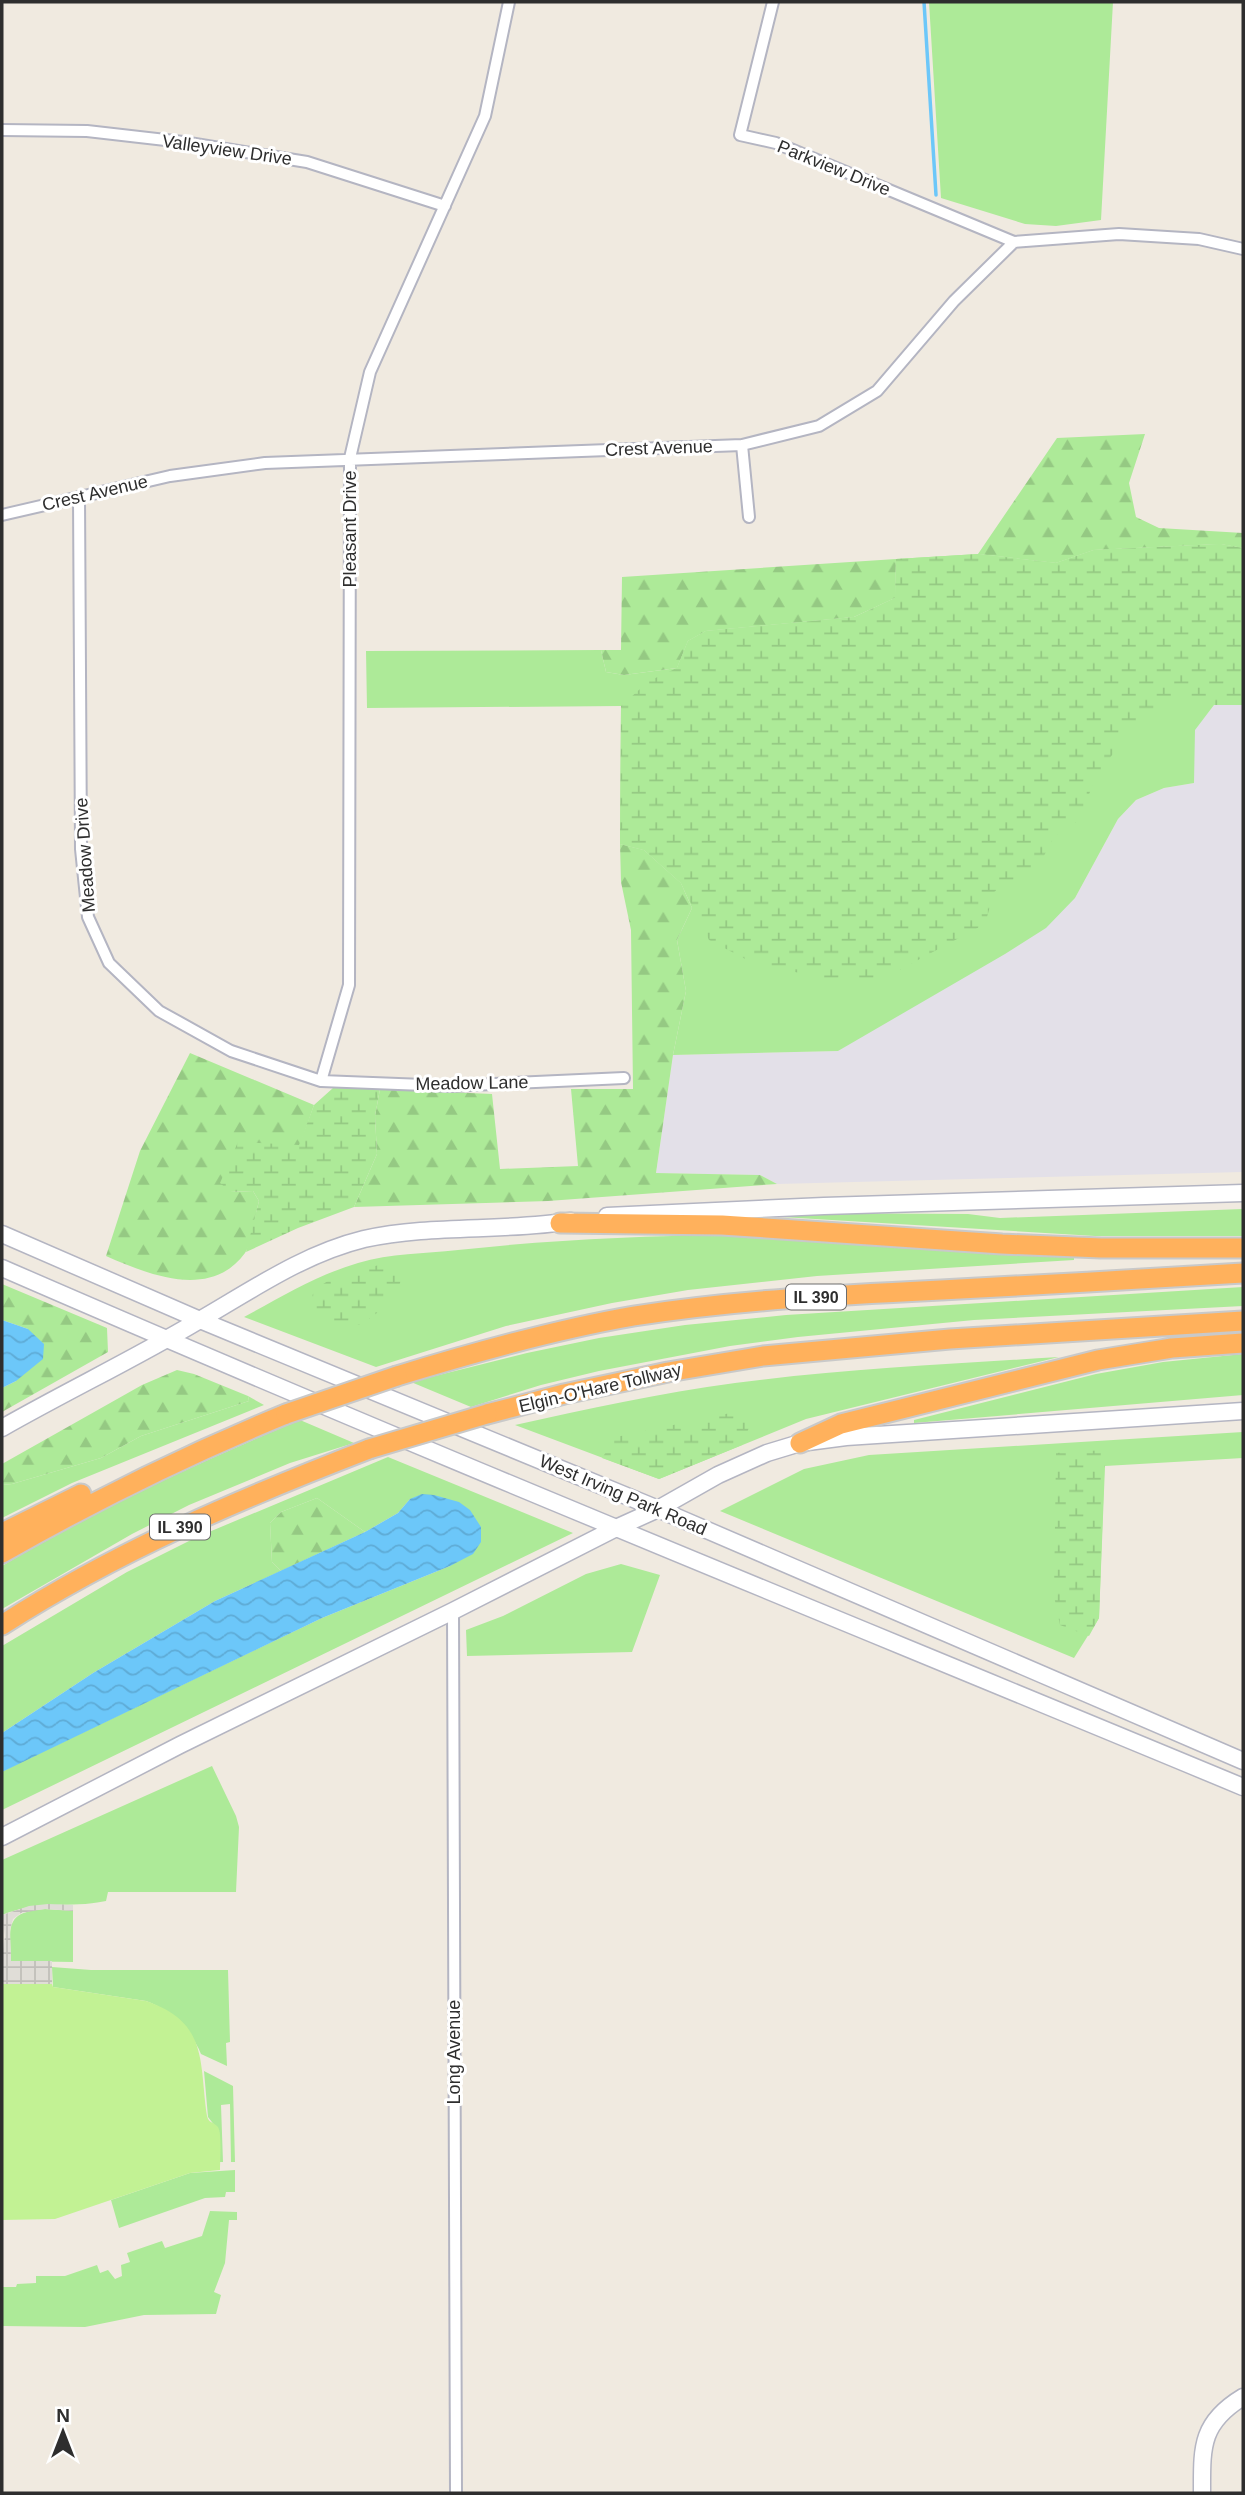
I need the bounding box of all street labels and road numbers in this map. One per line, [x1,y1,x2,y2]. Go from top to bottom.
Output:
street label: Valleyview Drive [161,131,293,169]
street label: Parkview Drive [775,136,893,200]
street label: Crest Avenue [605,436,713,460]
street label: Pleasant Drive [340,470,360,588]
street label: Crest Avenue [40,471,150,515]
street label: Meadow Drive [71,797,99,913]
street label: Meadow Lane [415,1072,529,1094]
road number: IL 390 [786,1284,846,1310]
street label: Elgin-O'Hare Tollway [517,1360,683,1416]
street label: West Irving Park Road [536,1451,710,1539]
road number: IL 390 [150,1514,210,1540]
street label: Long Avenue [444,2000,464,2104]

